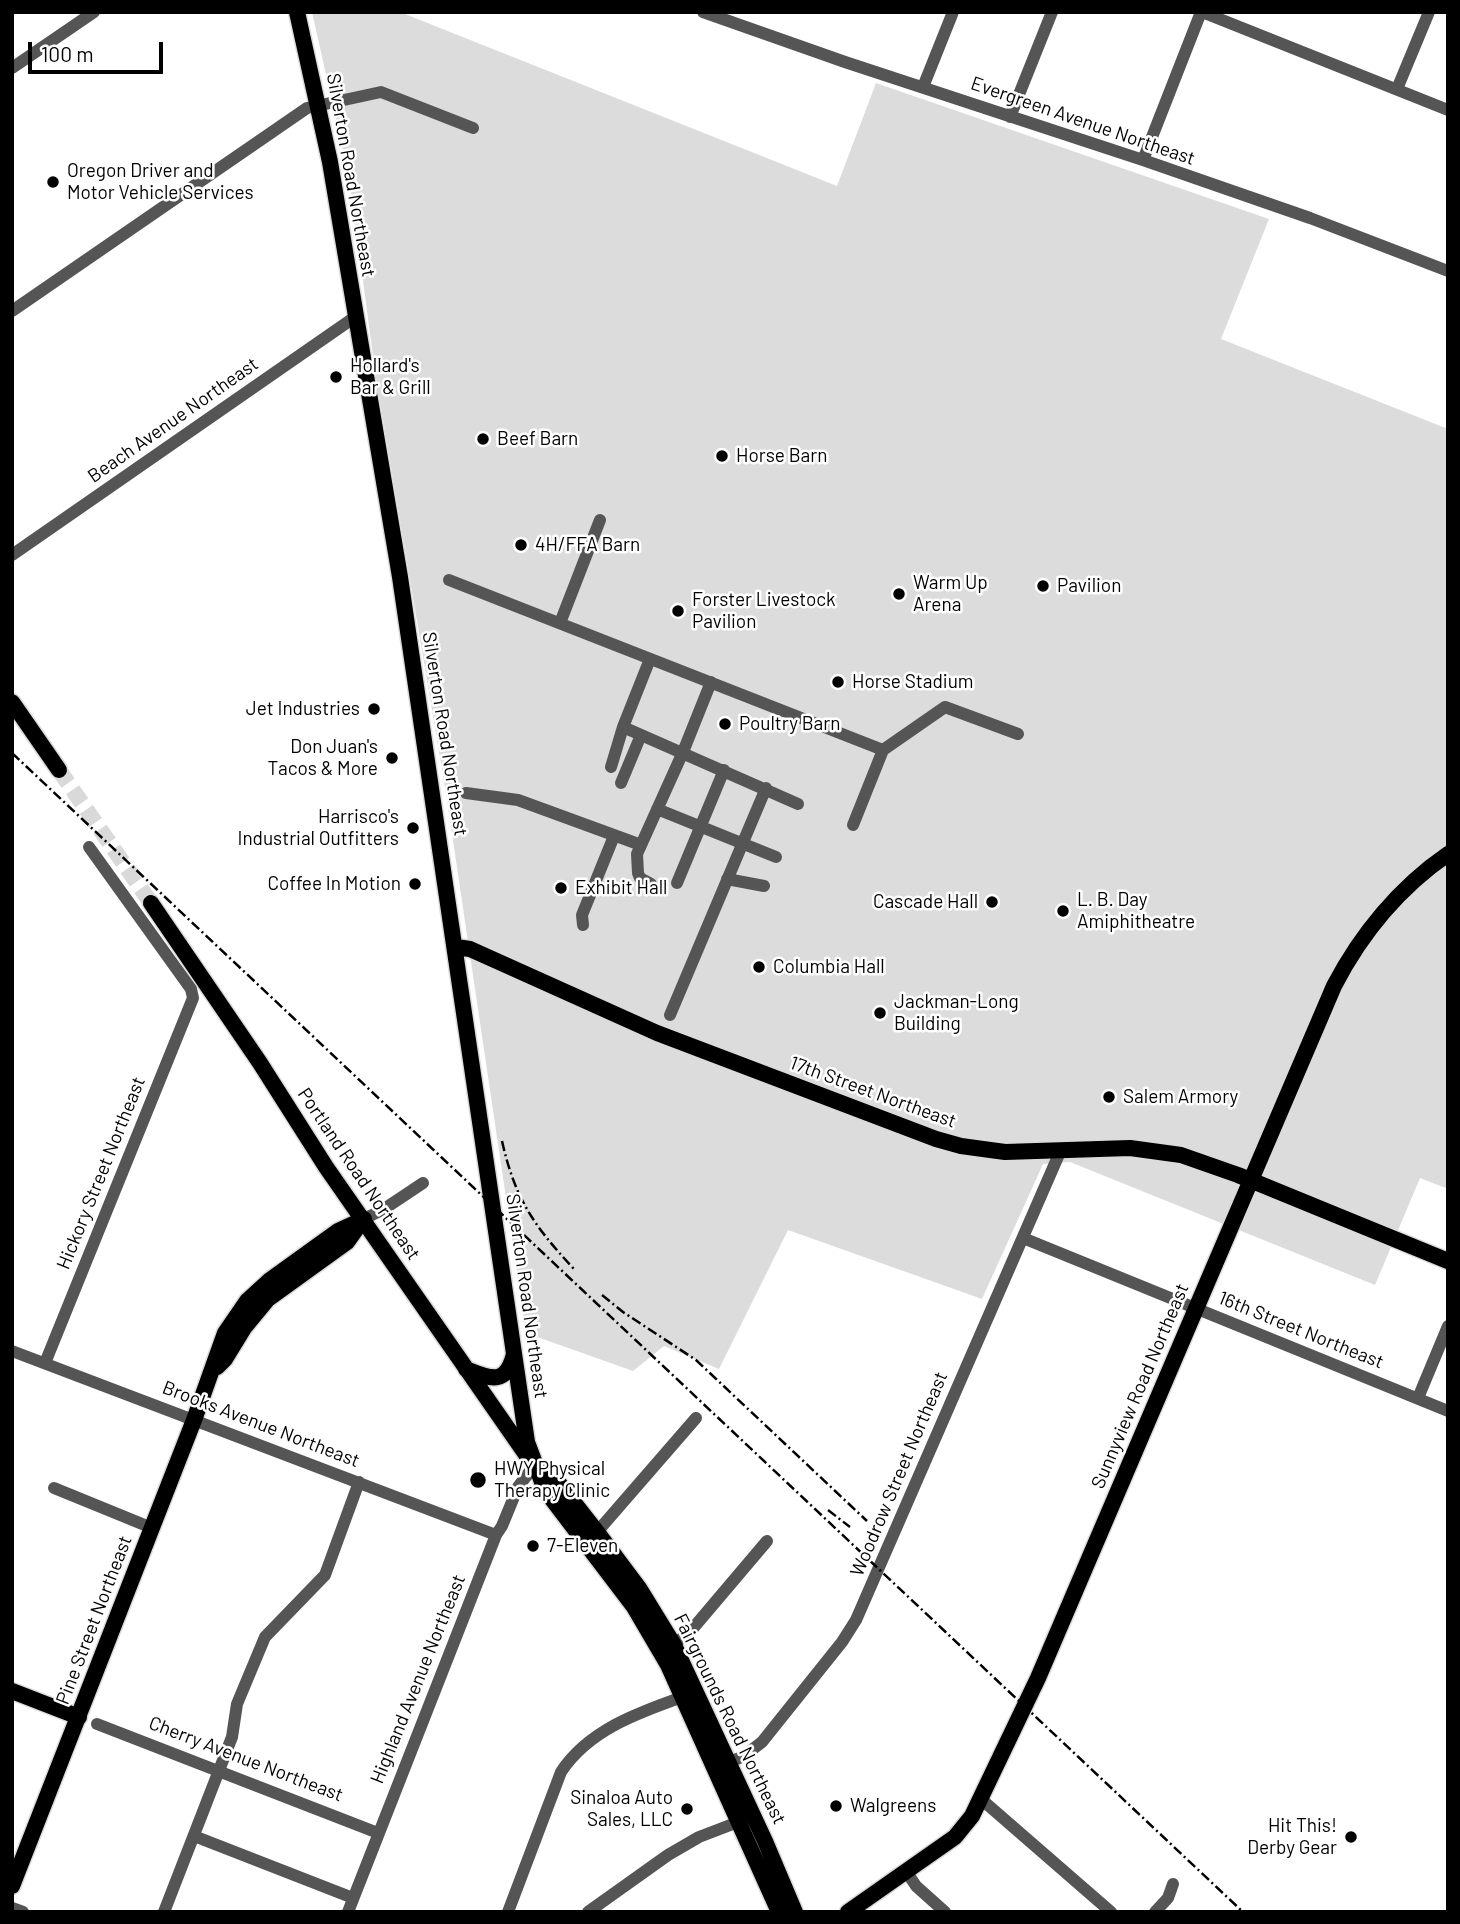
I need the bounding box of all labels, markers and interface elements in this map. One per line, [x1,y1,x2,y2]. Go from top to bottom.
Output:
scale bar [32,28,166,72]
text: 100 m [41,41,94,66]
street label: Silverton Road Northeast [322,71,380,279]
street label: Evergreen Avenue Northeast [968,72,1198,170]
place label: Oregon Driver and Motor Vehicle Services [67,160,254,204]
marker: Oregon Driver and Motor Vehicle Services [45,174,61,190]
street label: Beach Avenue Northeast [83,352,263,488]
place label: Hollard's Bar & Grill [350,355,431,399]
marker: Hollard's Bar & Grill [328,369,344,385]
place label: Beef Barn [497,428,578,450]
marker: Beef Barn [475,431,491,447]
place label: Horse Barn [736,445,827,467]
marker: Horse Barn [714,448,730,464]
place label: 4H/FFA Barn [535,534,640,556]
marker: 4H/FFA Barn [513,537,529,553]
place label: Warm Up Arena [913,572,988,616]
place label: Pavilion [1057,575,1121,597]
marker: Pavilion [1035,578,1051,594]
marker: Warm Up Arena [891,586,907,602]
place label: Forster Livestock Pavilion [692,589,836,633]
marker: Forster Livestock Pavilion [670,603,686,619]
street label: Silverton Road Northeast [418,630,472,838]
place label: Horse Stadium [852,671,974,693]
marker: Horse Stadium [830,674,846,690]
place label: Jet Industries [246,698,360,720]
marker: Jet Industries [366,701,382,717]
place label: Poultry Barn [739,713,840,735]
marker: Poultry Barn [717,716,733,732]
place label: Don Juan's Tacos & More [267,736,378,780]
marker: Don Juan's Tacos & More [384,750,400,766]
place label: Harrisco's Industrial Outfitters [238,806,399,850]
marker: Harrisco's Industrial Outfitters [405,820,421,836]
place label: Coffee In Motion [267,873,401,895]
marker: Coffee In Motion [407,876,423,892]
place label: Exhibit Hall [575,877,667,899]
marker: Exhibit Hall [553,880,569,896]
place label: L. B. Day Amiphitheatre [1077,889,1195,933]
place label: Cascade Hall [873,891,978,913]
marker: Cascade Hall [984,894,1000,910]
marker: L. B. Day Amiphitheatre [1055,903,1071,919]
place label: Columbia Hall [773,956,885,978]
marker: Columbia Hall [751,959,767,975]
place label: Jackman-Long Building [894,991,1019,1035]
marker: Jackman-Long Building [872,1005,888,1021]
street label: 17th Street Northeast [787,1051,959,1133]
street label: Hickory Street Northeast [52,1073,150,1273]
street label: Portland Road Northeast [293,1084,425,1264]
place label: Salem Armory [1123,1086,1238,1108]
marker: Salem Armory [1101,1089,1117,1105]
street label: Silverton Road Northeast [501,1192,553,1400]
street label: Sunnyview Road Northeast [1086,1280,1194,1492]
street label: 16th Street Northeast [1215,1286,1387,1374]
street label: Woodrow Street Northeast [846,1368,952,1580]
street label: Brooks Avenue Northeast [159,1376,363,1472]
place label: HWY Physical Therapy Clinic [494,1458,610,1502]
marker: HWY Physical Therapy Clinic [468,1470,488,1490]
street label: Pine Street Northeast [51,1532,137,1708]
place label: 7-Eleven [547,1535,618,1557]
marker: 7-Eleven [525,1538,541,1554]
street label: Highland Avenue Northeast [366,1571,470,1787]
street label: Fairgrounds Road Northeast [669,1610,791,1828]
street label: Cherry Avenue Northeast [146,1711,346,1807]
place label: Sinaloa Auto Sales, LLC [570,1787,673,1831]
place label: Walgreens [850,1795,936,1817]
marker: Walgreens [828,1798,844,1814]
marker: Sinaloa Auto Sales, LLC [679,1801,695,1817]
place label: Hit This! Derby Gear [1247,1815,1337,1859]
marker: Hit This! Derby Gear [1343,1829,1359,1845]

